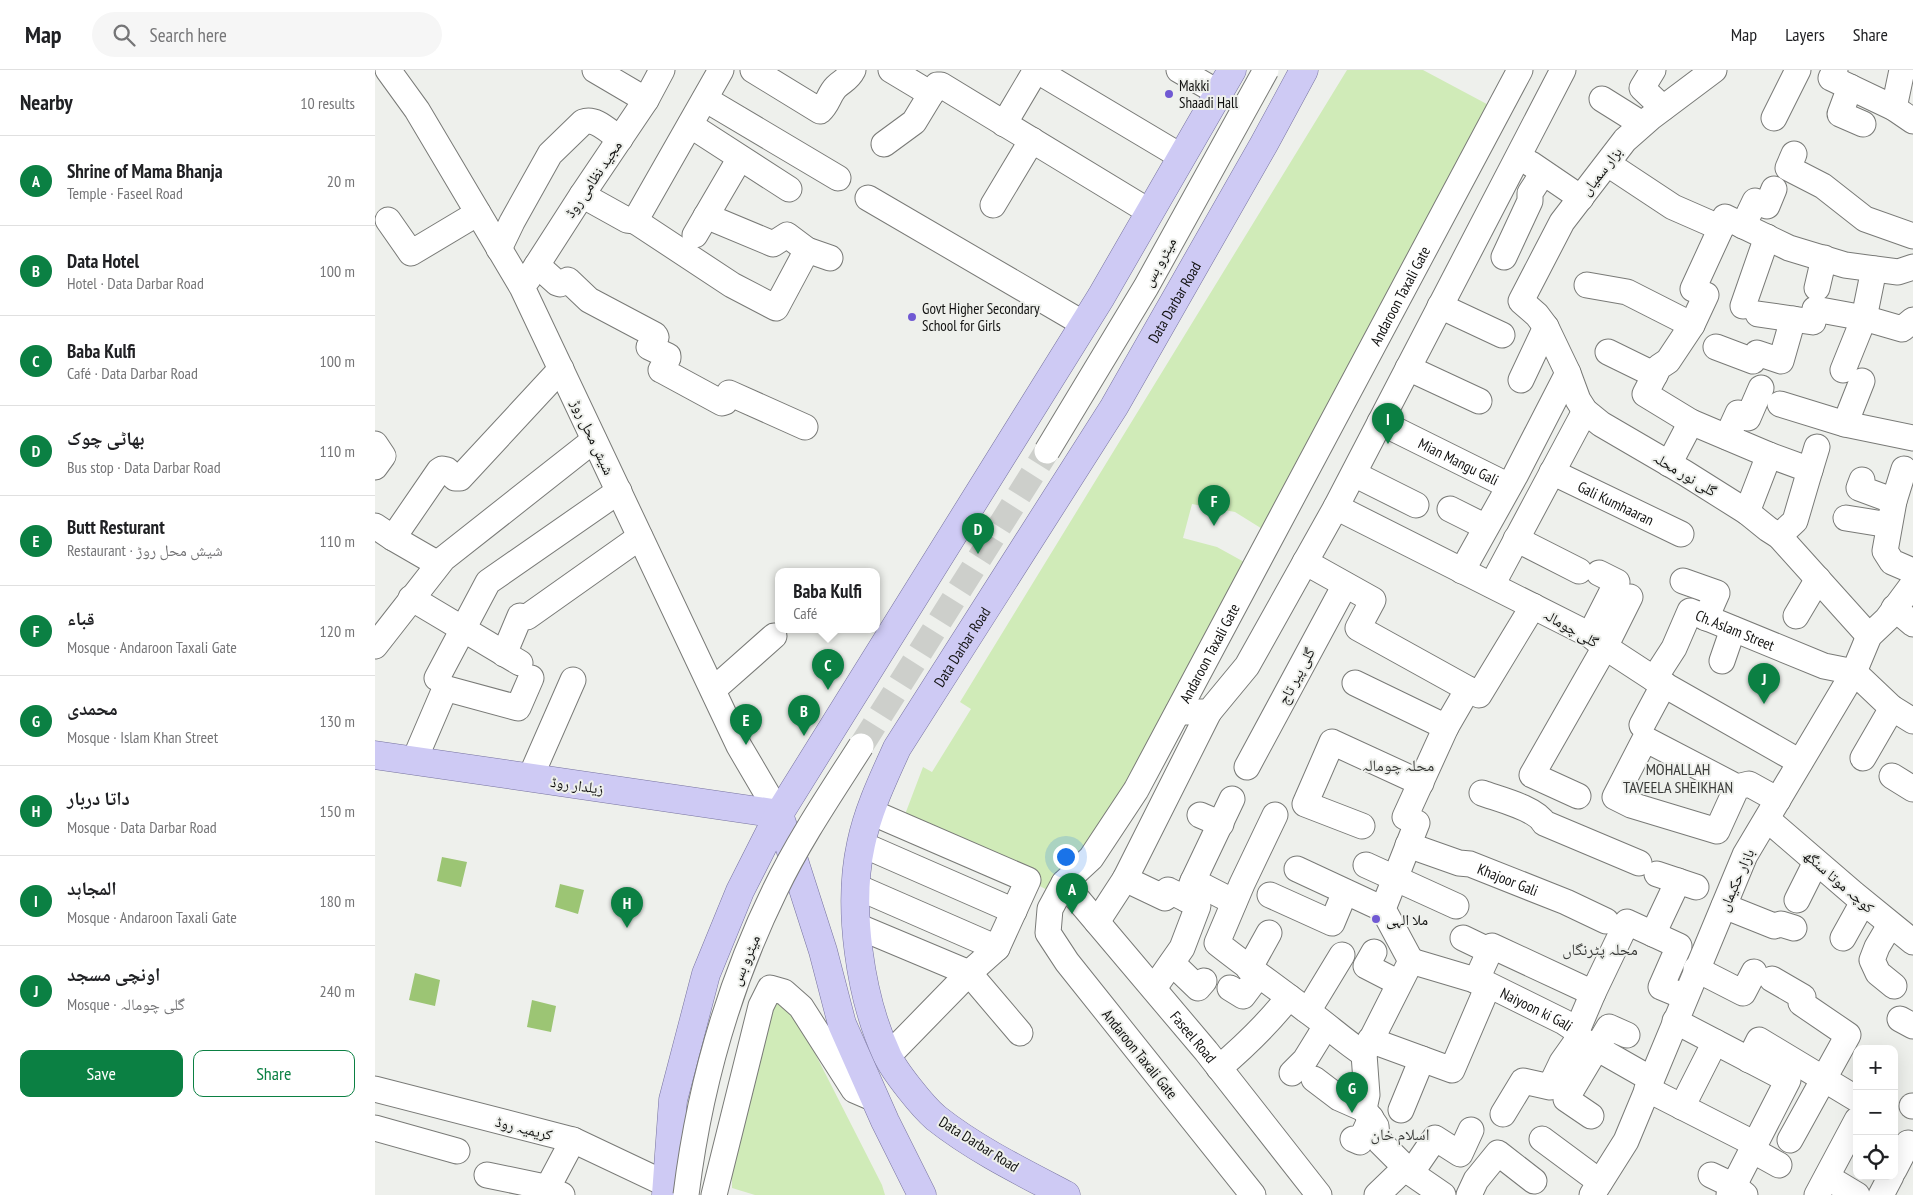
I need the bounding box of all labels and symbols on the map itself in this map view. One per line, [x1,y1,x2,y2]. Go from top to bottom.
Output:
place label: Makki Shaadi Hall [1179,76,1238,112]
marker: Makki Shaadi Hall [1163,88,1175,100]
street label: مجید نظامی روڈ [560,137,627,222]
street label: بزار سمیاں [1576,143,1627,200]
street label: میٹرو بس [1138,234,1181,290]
street label: Andaroon Taxali Gate [1365,243,1434,349]
street label: Data Darbar Road [1143,258,1205,346]
place label: Govt Higher Secondary School for Girls [922,299,1040,335]
marker: Govt Higher Secondary School for Girls [906,311,918,323]
street label: شیش محل روڑ [566,395,619,478]
pin: I [1372,403,1404,444]
street label: Mian Mangu Gali [1416,433,1502,489]
street label: گلی نور محلہ [1649,448,1721,501]
street label: Gali Kumhaaran [1575,476,1657,529]
pin: F [1198,485,1230,526]
pin: D [962,513,994,554]
street label: Andaroon Taxali Gate [1175,600,1243,706]
street label: Data Darbar Road [929,603,994,690]
street label: گلی چومالہ [1539,605,1602,652]
street label: Ch. Aslam Street [1693,605,1777,654]
street label: گلی پیر تاج [1273,644,1320,708]
pin: C [812,649,844,690]
pin: J [1748,663,1780,704]
pin: B [788,695,820,736]
pin: E [730,704,762,745]
district label: محلہ چومالہ [1362,755,1434,775]
district label: MOHALLAH TAVEELA SHEIKHAN [1623,759,1733,797]
street label: زیلدار روڈ [549,772,605,798]
your location [1053,844,1079,870]
street label: کوچہ موتا سنگھ [1800,845,1878,917]
street label: بازار حکیماں [1714,846,1759,915]
street label: Khajoor Gali [1475,858,1541,900]
pin: A [1056,873,1088,914]
pin: H [611,887,643,928]
place label: ملا الہی [1386,910,1428,930]
marker: ملا الہی [1370,913,1382,925]
street label: میٹرو بس [726,932,765,989]
district label: محلہ پٹرنگاں [1562,939,1638,960]
street label: Naiyoon ki Gali [1498,983,1577,1035]
street label: Andaroon Taxali Gate [1098,1005,1182,1103]
street label: Faseel Road [1167,1007,1221,1066]
pin: G [1336,1072,1368,1113]
street label: کریمیہ روڈ [493,1112,555,1144]
street label: Data Darbar Road [936,1112,1022,1176]
district label: اسلام خان [1371,1124,1429,1145]

